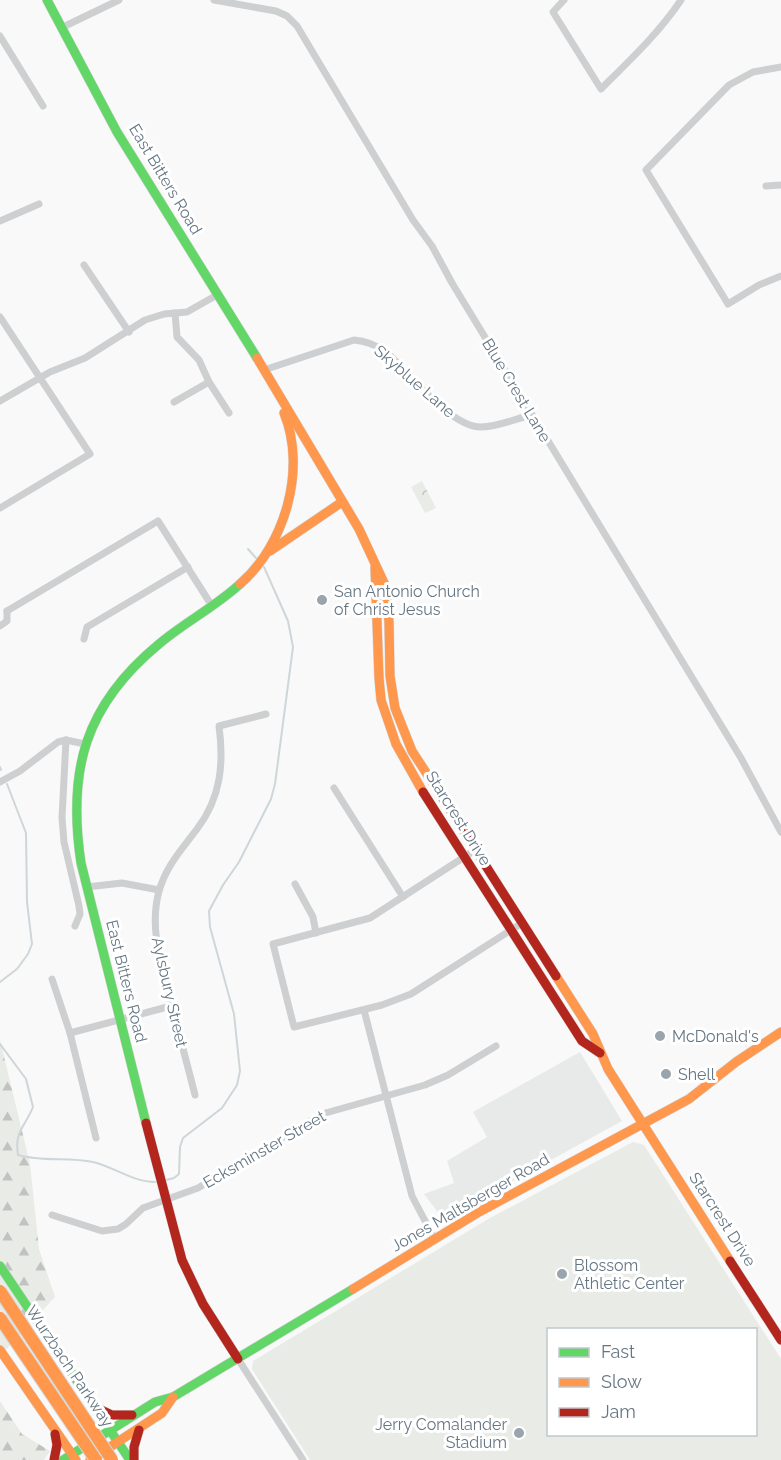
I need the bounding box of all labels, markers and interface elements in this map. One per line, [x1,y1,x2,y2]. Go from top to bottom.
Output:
street label: East Bitters Road [125,121,206,238]
street label: Blue Crest Lane [478,335,555,446]
street label: Skyblue Lane [370,341,459,422]
place label: San Antonio Church of Christ Jesus [334,582,480,619]
marker: San Antonio Church of Christ Jesus [315,593,329,607]
street label: Starcrest Drive [422,767,495,869]
street label: East Bitters Road [102,918,151,1044]
street label: Aylsbury Street [148,935,192,1050]
place label: McDonald's [672,1027,759,1046]
marker: McDonald's [653,1029,667,1043]
place label: Shell [678,1065,716,1084]
marker: Shell [659,1067,673,1081]
street label: Ecksminster Street [200,1106,329,1192]
street label: Jones Maltsberger Road [388,1149,553,1256]
street label: Starcrest Drive [685,1169,760,1270]
place label: Blossom Athletic Center [574,1256,685,1293]
marker: Blossom Athletic Center [555,1267,569,1281]
street label: Wurzbach Parkway [22,1302,117,1431]
legend [547,1328,757,1436]
text: Fast [601,1341,635,1362]
text: Slow [601,1371,642,1392]
text: Jam [601,1401,636,1422]
place label: Jerry Comalander Stadium [375,1415,507,1452]
marker: Jerry Comalander Stadium [512,1426,526,1440]

